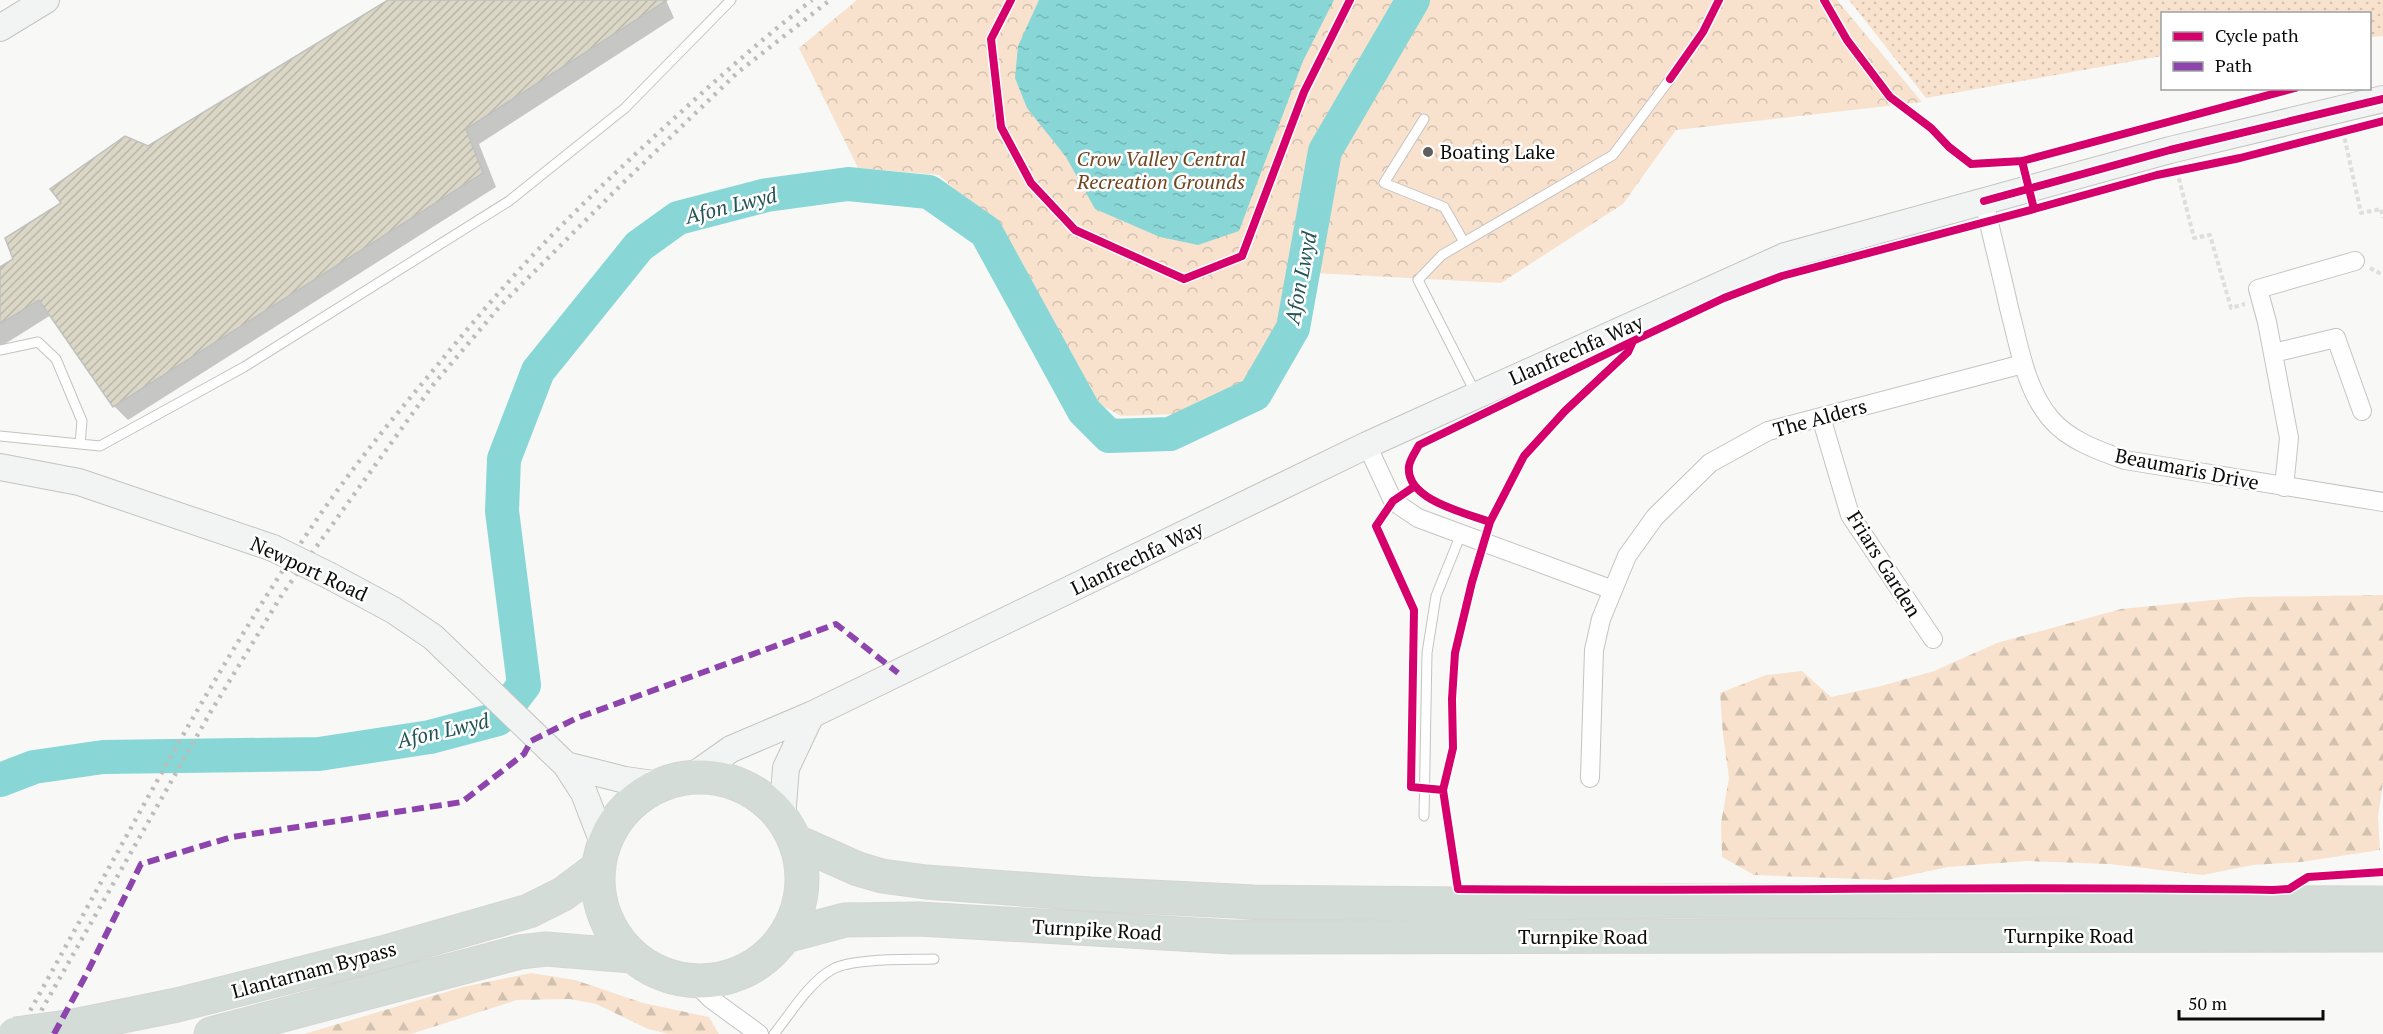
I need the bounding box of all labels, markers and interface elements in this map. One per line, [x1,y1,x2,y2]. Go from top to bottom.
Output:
legend [2161,12,2371,90]
text: Cycle path [2215,23,2299,47]
text: Path [2215,53,2252,77]
place label: Boating Lake [1440,138,1555,165]
park label: Crow Valley Central Recreation Grounds [1076,145,1246,195]
marker: Boating Lake [1421,145,1435,159]
water label: Afon Lwyd [680,180,780,230]
water label: Afon Lwyd [1277,228,1323,328]
street label: Llanfrechfa Way [1505,308,1648,391]
street label: The Alders [1770,392,1870,443]
street label: Beaumaris Drive [2113,441,2261,496]
street label: Friars Garden [1841,505,1928,622]
street label: Llanfrechfa Way [1066,513,1208,601]
street label: Newport Road [246,530,372,607]
water label: Afon Lwyd [392,706,492,755]
street label: Turnpike Road [1032,913,1163,946]
street label: Turnpike Road [2004,922,2134,949]
street label: Turnpike Road [1518,923,1648,950]
street label: Llantarnam Bypass [229,935,399,1004]
scale bar [2179,983,2323,1021]
text: 50 m [2188,991,2228,1015]

